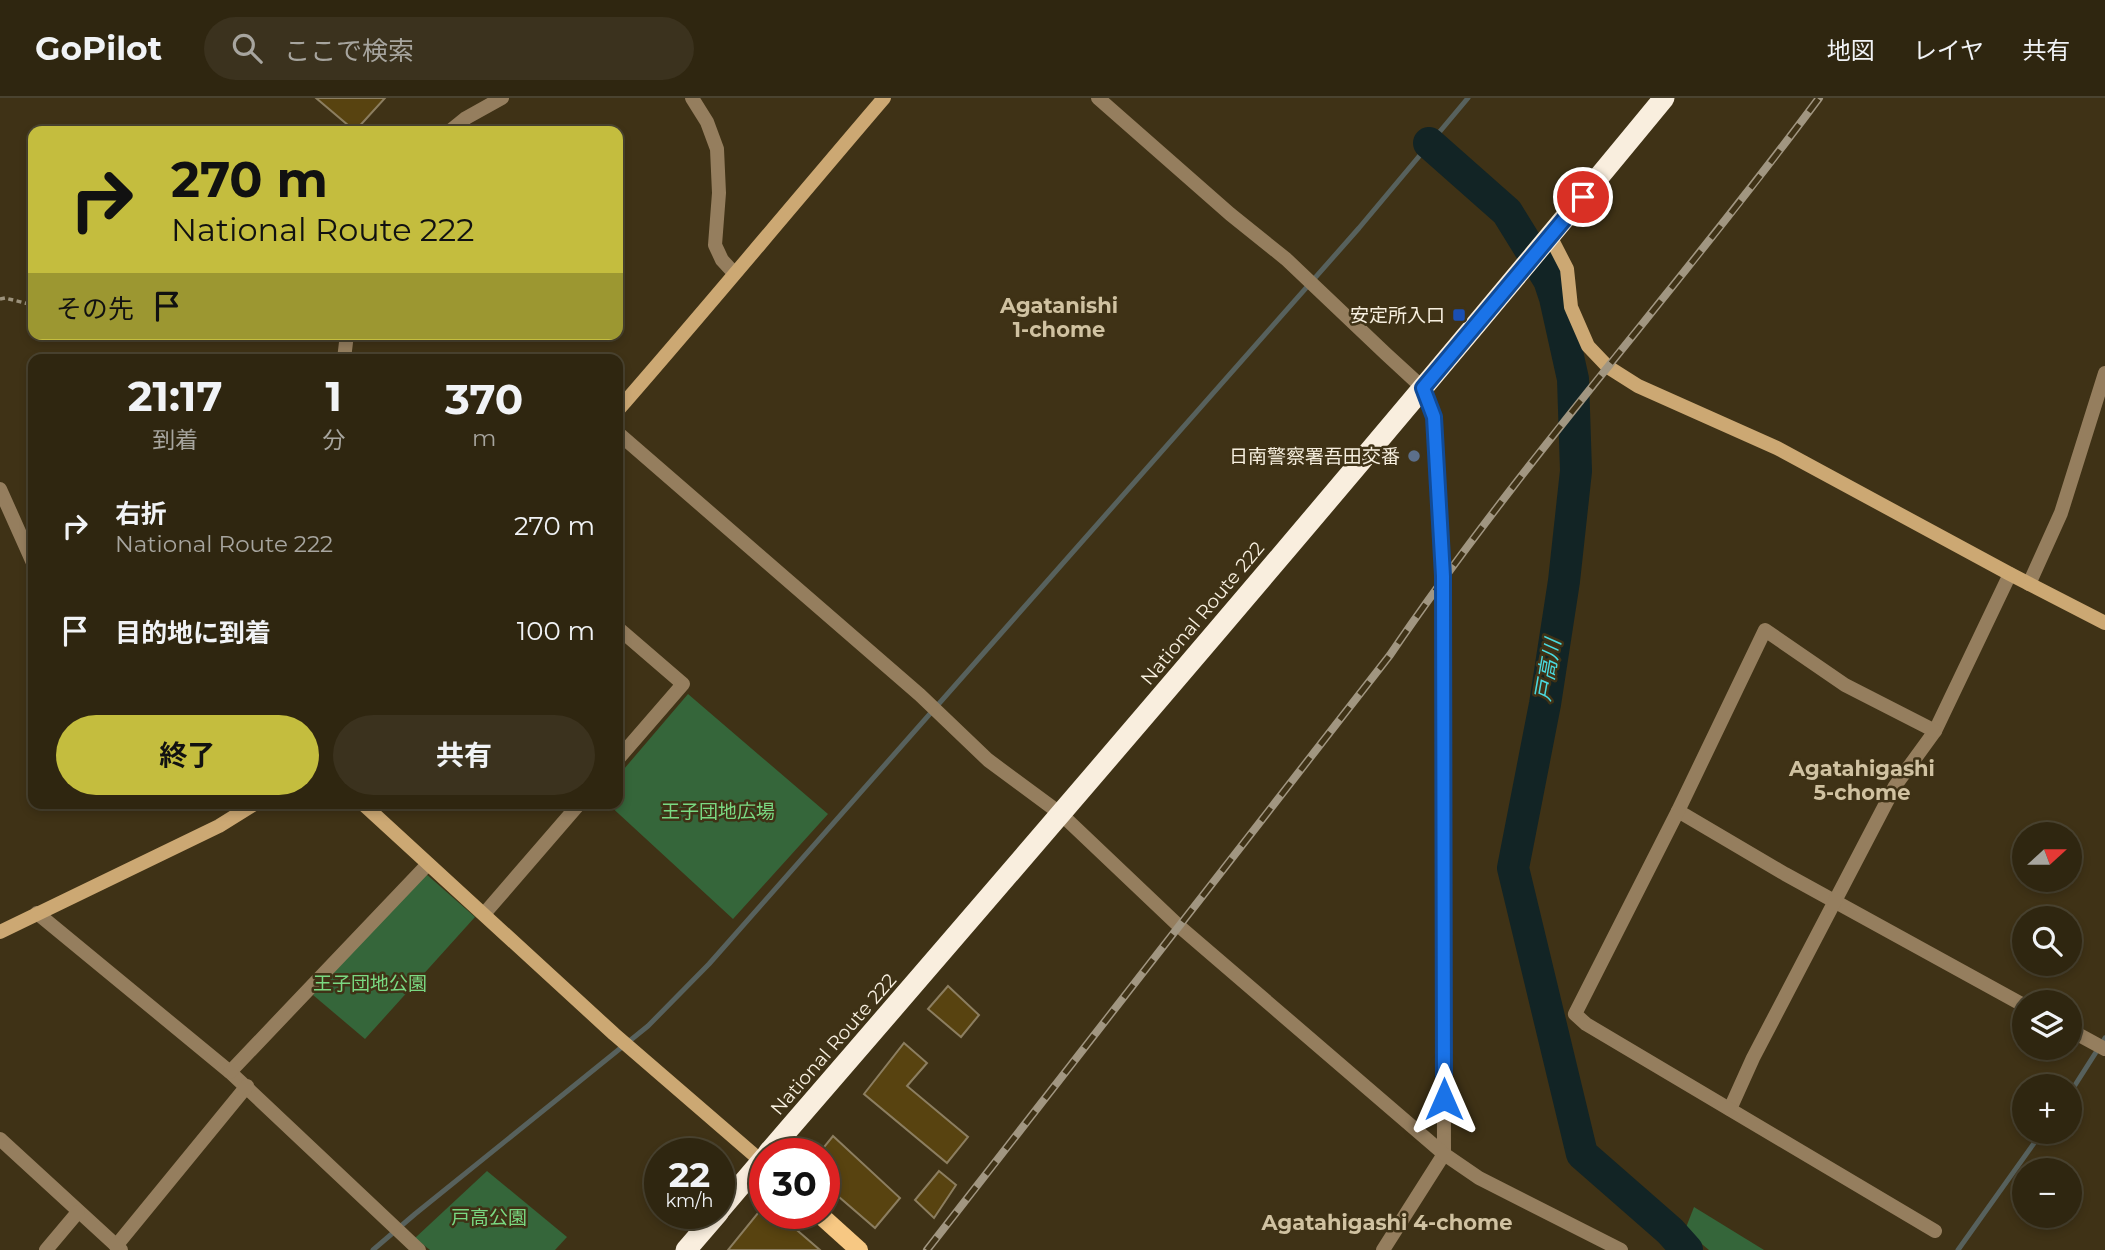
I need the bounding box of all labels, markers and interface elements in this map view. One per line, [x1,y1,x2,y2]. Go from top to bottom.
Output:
search box [204,17,694,80]
text: GoPilot [35,28,162,68]
icon: search [228,29,266,67]
text: ここで検索 [284,35,414,67]
text: 地図 [1827,36,1875,65]
text: レイヤ [1913,36,1984,65]
text: 共有 [2022,36,2070,65]
text: 270 m [171,150,328,209]
icon: right [56,154,147,245]
pin [1553,167,1613,227]
icon: arrive [1564,178,1602,216]
text: National Route 222 [171,210,474,249]
icon: arrive [148,287,186,325]
text: その先 [56,293,134,325]
district label: Agatanishi 1-chome [999,293,1118,342]
place label: 安定所入口 [1350,304,1445,327]
marker: 安定所入口 [1451,307,1467,323]
text: 21:17 [128,370,223,422]
text: 1 [326,370,342,422]
text: 370 [445,373,523,425]
text: m [472,424,496,452]
text: 到着 [152,426,198,454]
text: 分 [322,426,345,454]
place label: 日南警察署吾田交番 [1229,445,1400,468]
marker: 日南警察署吾田交番 [1406,448,1422,464]
text: 右折 [115,498,167,530]
icon: right [56,507,94,545]
text: 270 m [514,510,595,542]
text: National Route 222 [115,530,333,558]
street label: National Route 222 [1136,537,1269,690]
icon: arrive [56,612,94,650]
text: 100 m [517,615,595,647]
text: 目的地に到着 [115,617,271,649]
water label: 戸高川 [1530,635,1566,703]
button: 終了 [56,715,319,795]
button: 共有 [333,715,595,795]
district label: Agatahigashi 5-chome [1788,756,1935,805]
park label: 王子団地広場 [661,800,775,823]
north arrow [2012,822,2082,892]
map controls [2012,822,2082,1228]
button: search [2012,906,2082,976]
street label: National Route 222 [766,969,901,1120]
park label: 王子団地公園 [313,972,427,995]
button: layers [2012,990,2082,1060]
position arrow [1407,1062,1481,1136]
button: + [2012,1074,2082,1144]
speed limit sign: 30 [749,1138,840,1229]
text: 22 [669,1153,710,1196]
button: − [2012,1158,2082,1228]
text: km/h [665,1190,714,1212]
park label: 戸高公園 [451,1206,527,1229]
district label: Agatahigashi 4-chome [1261,1210,1512,1235]

